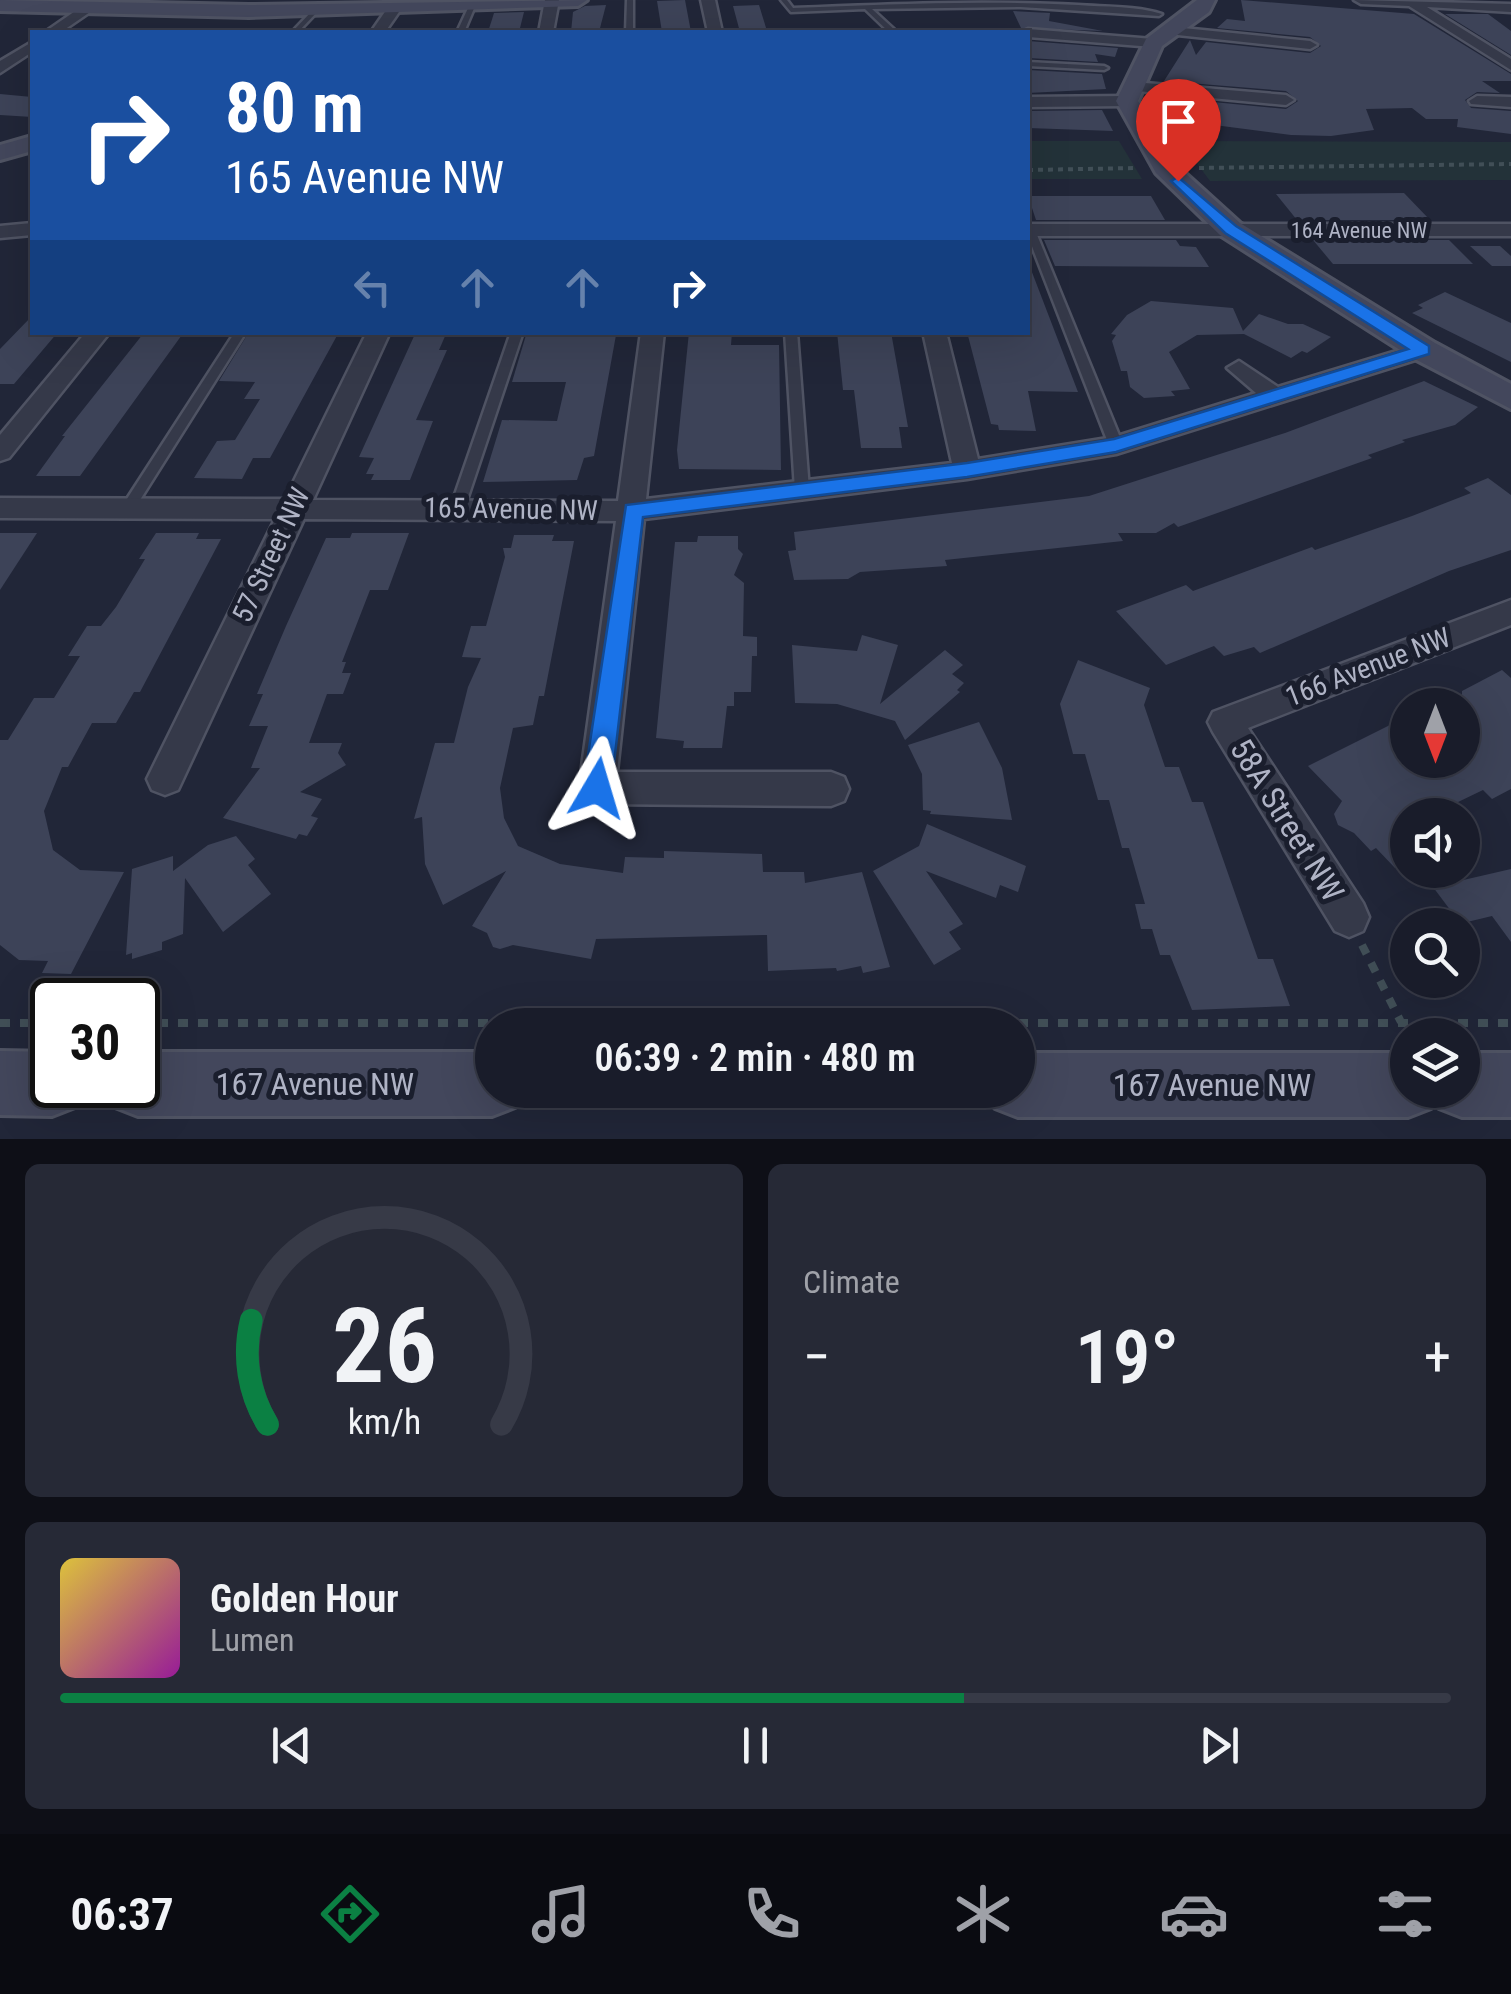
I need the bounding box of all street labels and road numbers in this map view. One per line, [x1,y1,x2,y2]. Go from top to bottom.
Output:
street label: 164 Avenue NW [1291,218,1427,243]
street label: 57 Street NW [225,482,317,628]
street label: 165 Avenue NW [424,491,598,527]
street label: 166 Avenue NW [1281,620,1455,714]
street label: 58A Street NW [1222,732,1352,908]
street label: 167 Avenue NW [216,1065,414,1103]
street label: 167 Avenue NW [1113,1066,1311,1104]

